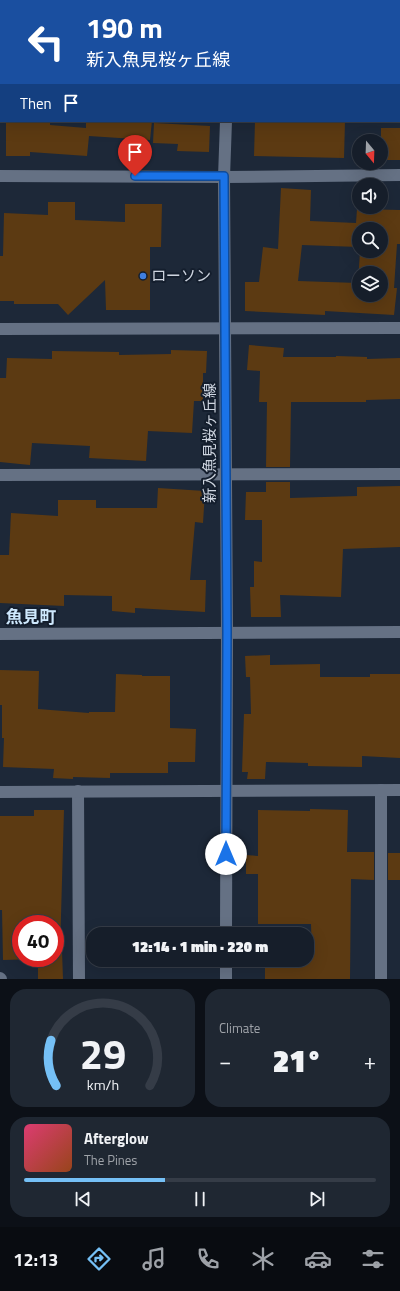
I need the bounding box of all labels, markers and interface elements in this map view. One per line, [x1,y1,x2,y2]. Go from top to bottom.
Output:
text: 190 m [86,6,163,49]
icon: left [20,16,72,68]
text: 新入魚見桜ヶ丘線 [86,46,230,73]
text: Then [20,92,52,115]
icon: arrive [60,92,82,114]
north arrow [352,134,388,170]
map controls [352,134,388,302]
pin [118,135,152,176]
icon: arrive [124,141,146,163]
button: sound [352,178,388,214]
button: search [352,222,388,258]
place label: ローソン [151,264,211,287]
button: layers [352,266,388,302]
marker: ローソン [138,271,148,281]
street label: 新入魚見桜ヶ丘線 [198,383,221,503]
district label: 魚見町 [6,604,57,630]
position arrow [205,833,247,875]
speed limit sign: 40 [12,915,64,967]
text: 12:14 · 1 min · 220 m [132,935,268,958]
text: Climate [219,1018,260,1038]
text: 29 [79,1022,126,1085]
text: 21° [273,1038,322,1084]
text: − [219,1044,231,1078]
text: + [364,1044,376,1078]
text: km/h [86,1074,119,1096]
text: Afterglow [84,1127,149,1150]
text: The Pines [84,1150,137,1170]
icon: previous [72,1188,94,1210]
icon: pause [189,1188,211,1210]
icon: next [306,1188,328,1210]
icon: directions [85,1245,113,1273]
icon: music [140,1245,168,1273]
icon: phone [194,1245,222,1273]
icon: climate [249,1245,277,1273]
icon: car [304,1245,332,1273]
icon: filters [359,1245,387,1273]
text: 12:13 [13,1246,58,1273]

